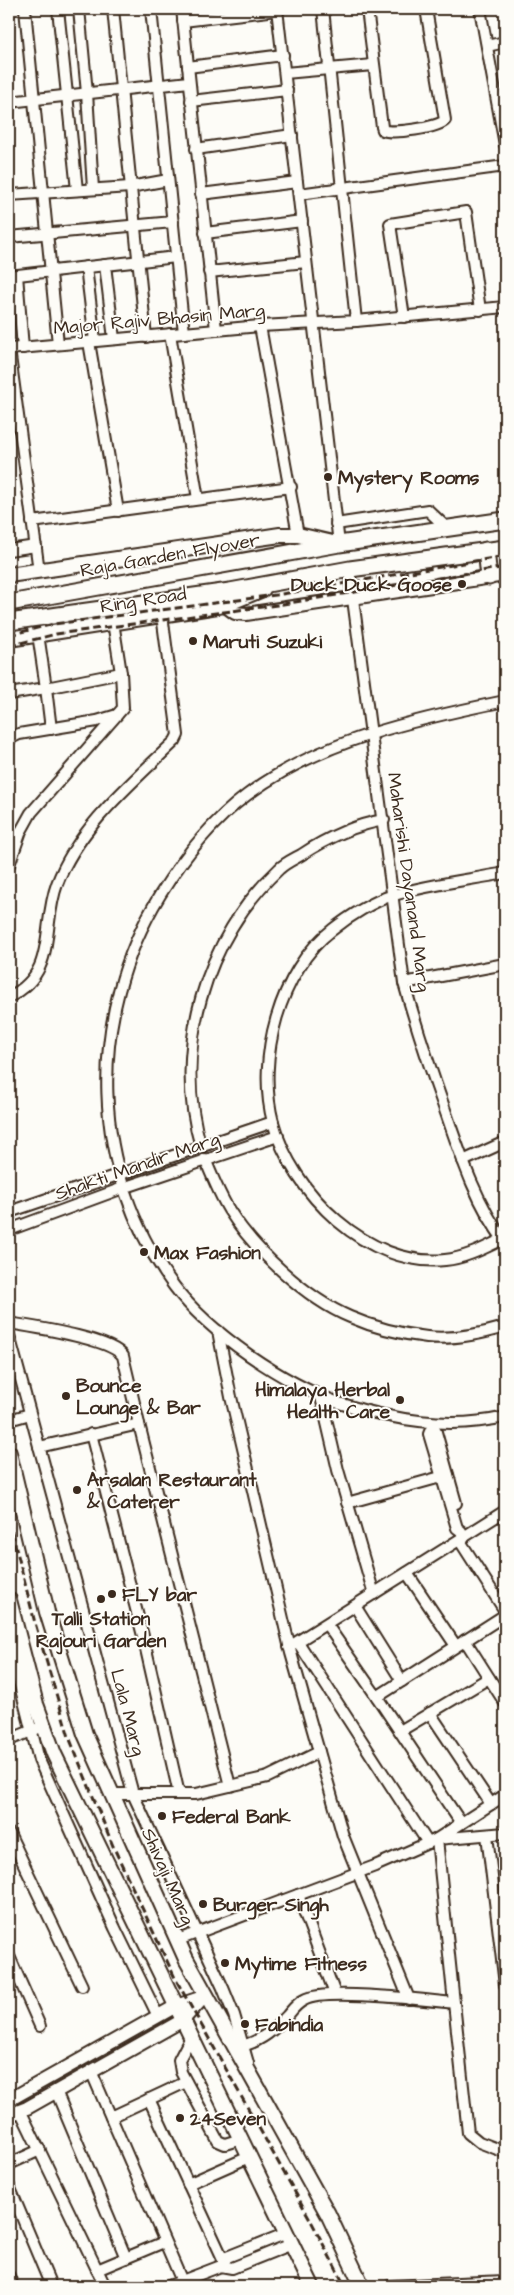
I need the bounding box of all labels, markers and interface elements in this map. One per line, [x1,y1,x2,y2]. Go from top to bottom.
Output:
street label: Major Rajiv Bhasin Marg [52,297,266,343]
place label: Mystery Rooms [338,465,480,493]
marker: Mystery Rooms [322,471,334,483]
street label: Raja Garden Flyover [78,526,263,586]
place label: Duck Duck Goose [291,572,453,599]
marker: Duck Duck Goose [456,578,468,590]
street label: Ring Road [98,580,189,622]
place label: Maruti Suzuki [203,629,322,656]
marker: Maruti Suzuki [187,635,199,647]
street label: Maharishi Dayanand Marg [379,771,437,994]
street label: Shakti Mandir Marg [52,1126,224,1208]
place label: Max Fashion [154,1240,261,1267]
marker: Max Fashion [138,1246,150,1258]
place label: Bounce Lounge & Bar [76,1373,201,1423]
place label: Himalaya Herbal Health Care [255,1377,391,1426]
marker: Bounce Lounge & Bar [60,1390,72,1402]
marker: Himalaya Herbal Health Care [394,1394,406,1406]
place label: Arsalan Restaurant & Caterer [86,1467,257,1516]
marker: Arsalan Restaurant & Caterer [71,1484,83,1496]
place label: FLY bar [122,1582,197,1609]
marker: FLY bar [106,1588,118,1600]
marker: Talli Station Rajouri Garden [95,1593,107,1605]
place label: Talli Station Rajouri Garden [36,1606,167,1655]
street label: Lala Marg [102,1666,152,1759]
place label: Federal Bank [172,1804,291,1831]
marker: Federal Bank [156,1810,168,1822]
street label: Shivaji Marg [133,1824,201,1930]
place label: Burger Singh [213,1892,329,1920]
marker: Burger Singh [197,1898,209,1910]
place label: Mytime Fitness [235,1951,367,1979]
marker: Mytime Fitness [219,1957,231,1969]
place label: Fabindia [255,2012,323,2039]
marker: Fabindia [239,2018,251,2030]
place label: 24Seven [189,2106,266,2133]
marker: 24Seven [174,2112,186,2124]

